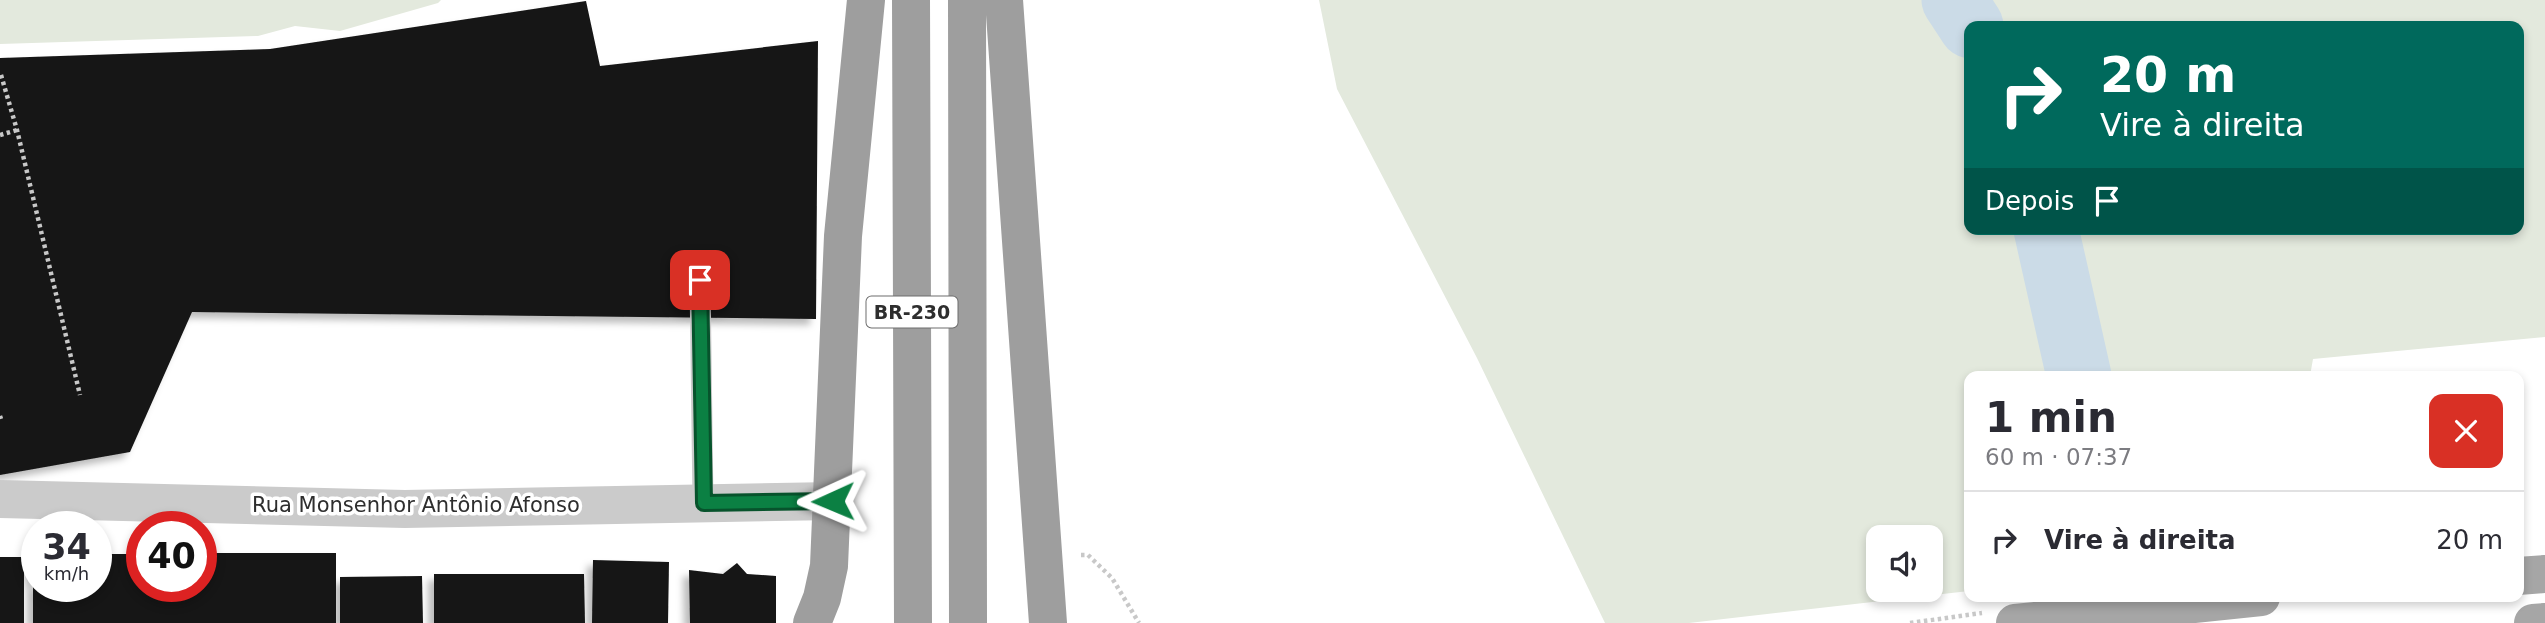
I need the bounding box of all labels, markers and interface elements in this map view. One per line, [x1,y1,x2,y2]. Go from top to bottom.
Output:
text: 20 m [2100,47,2236,104]
icon: right [1985,49,2076,140]
text: Vire à direita [2100,106,2305,144]
icon: arrive [2088,182,2126,220]
text: Depois [1985,186,2074,216]
pin [670,250,730,310]
icon: arrive [681,261,719,299]
road number: BR-230 [866,296,958,328]
text: 1 min [1985,393,2117,442]
button: close [2429,394,2503,468]
text: 60 m · 07:37 [1985,444,2132,470]
position arrow [796,464,870,538]
street label: Rua Monsenhor Antônio Afonso [252,493,580,517]
speed limit sign: 40 [126,511,217,602]
icon: right [1985,521,2023,559]
map controls [1866,525,1943,602]
button: sound [1866,525,1943,602]
text: Vire à direita [2044,525,2236,555]
text: 20 m [2436,525,2503,555]
text: 34 [42,527,91,567]
text: km/h [44,563,89,584]

